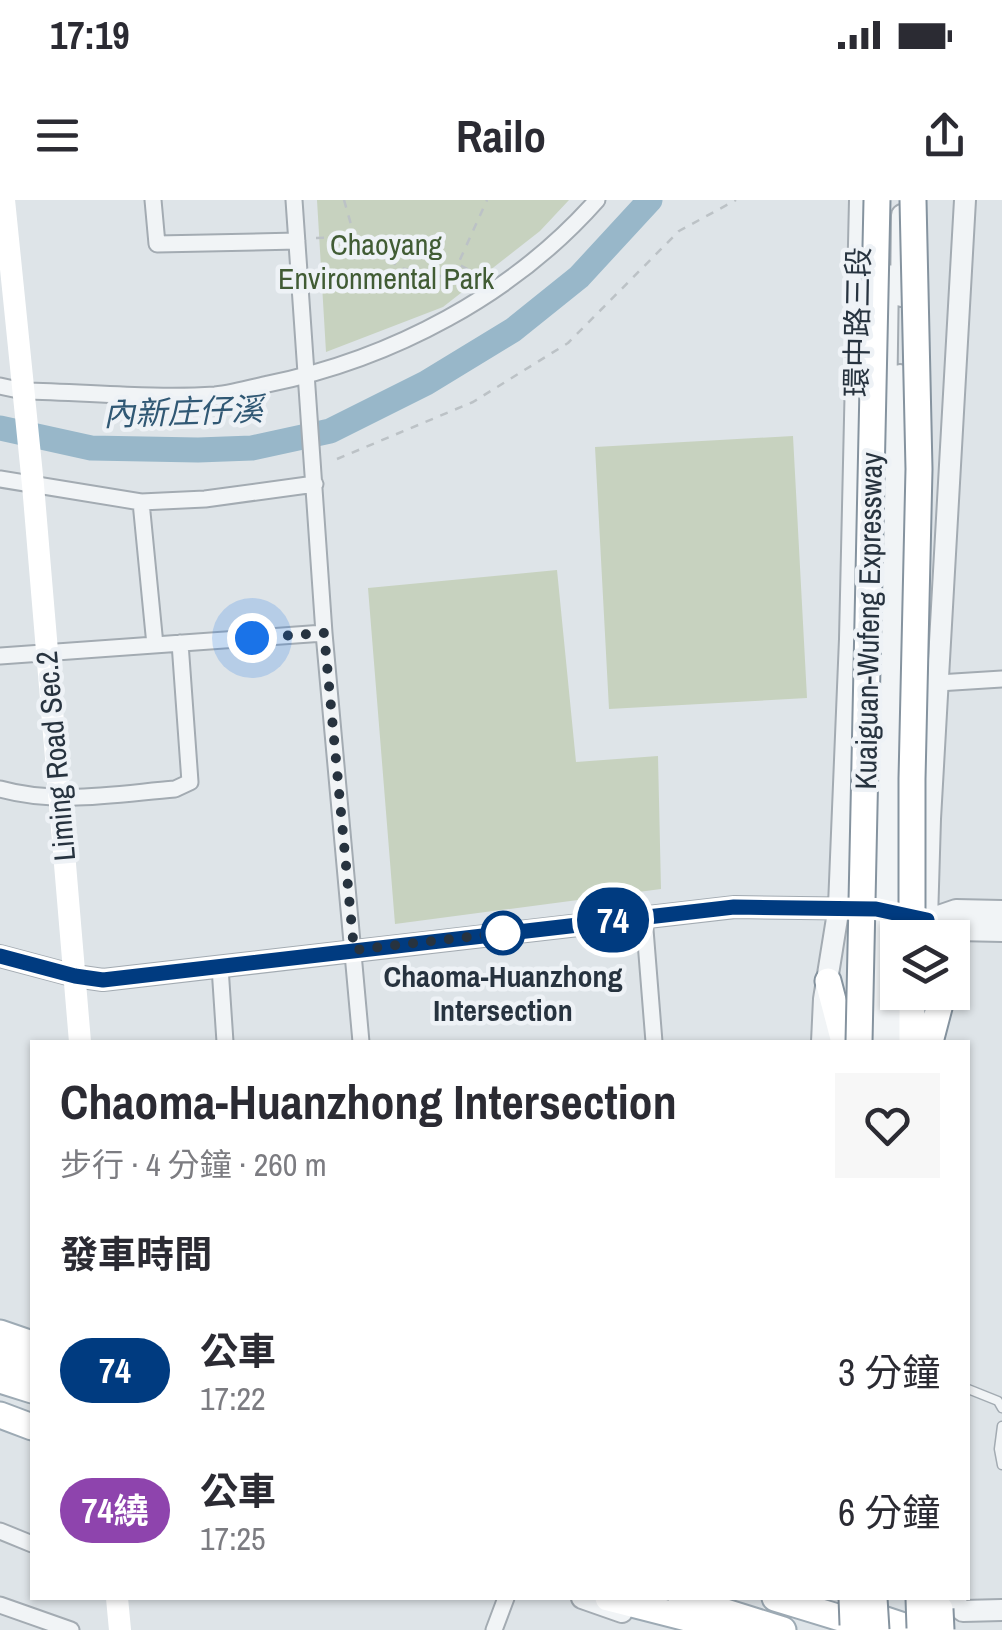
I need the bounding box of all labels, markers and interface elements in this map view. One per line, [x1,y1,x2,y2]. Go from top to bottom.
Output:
text: 17:19 [50,10,130,61]
text: Railo [456,105,546,166]
icon: menu [30,108,85,163]
icon: share [917,108,972,163]
park label: Chaoyang Environmental Park [278,224,495,298]
street label: 環中路三段 [836,247,878,397]
water label: 內新庄仔溪 [102,387,268,436]
street label: Kuaiguan-Wufeng Expressway [845,451,891,790]
your location [227,613,277,663]
street label: Liming Road Sec.2 [26,649,84,863]
line badge: 74 [568,888,658,952]
text: 74 [597,897,629,944]
marker: Chaoma-Huanzhong Intersection [482,912,524,954]
map controls [880,920,970,1010]
button: layers [880,920,970,1010]
place label: Chaoma-Huanzhong Intersection [383,956,623,1030]
text: Chaoma-Huanzhong Intersection [60,1069,677,1134]
button: heart [835,1073,940,1178]
text: 步行 · 4 分鐘 · 260 m [60,1143,327,1186]
text: 發車時間 [60,1229,212,1280]
text: 公車 [200,1326,276,1377]
text: 74 [99,1347,131,1394]
text: 3 分鐘 [838,1347,940,1398]
text: 17:22 [200,1377,266,1420]
text: 公車 [200,1466,276,1517]
text: 74繞 [82,1487,148,1534]
text: 6 分鐘 [838,1487,940,1538]
text: 17:25 [200,1517,266,1560]

